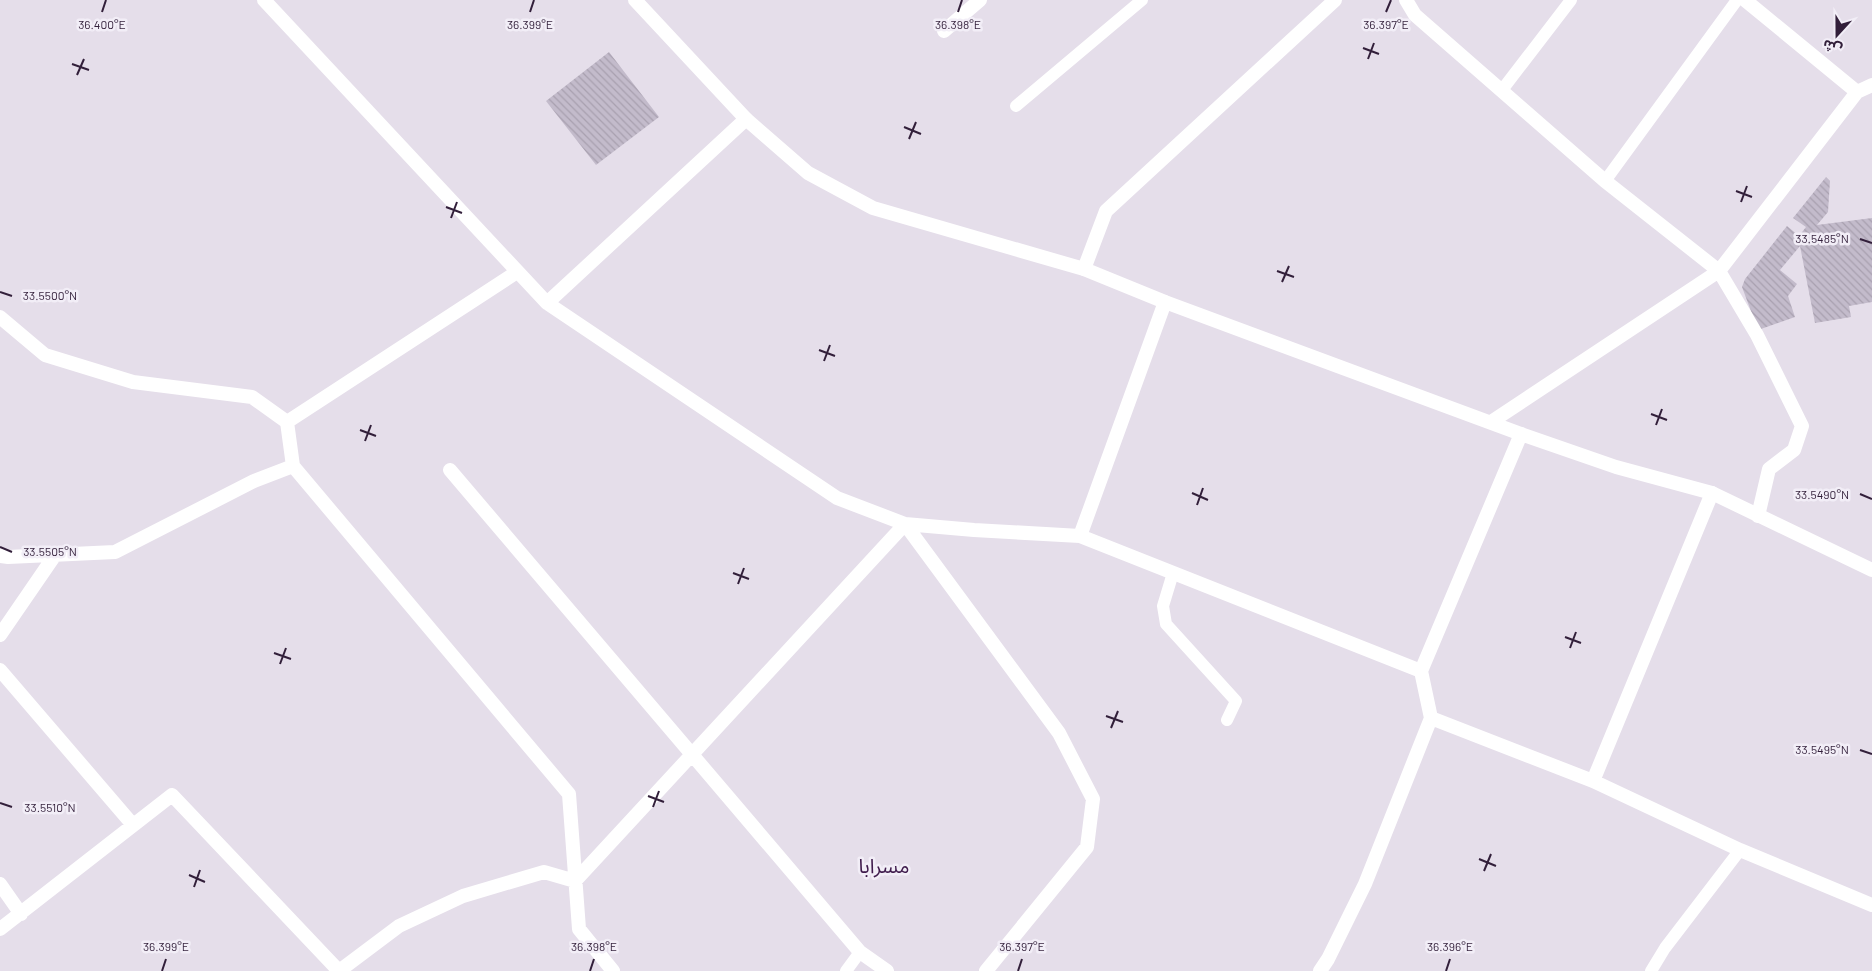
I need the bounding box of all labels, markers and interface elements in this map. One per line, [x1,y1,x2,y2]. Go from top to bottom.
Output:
north arrow [1812,10,1862,60]
text: 36.400°E [78,17,126,31]
text: 36.399°E [507,17,553,31]
text: 36.398°E [935,17,981,31]
text: 36.397°E [1363,17,1409,31]
text: ش [1820,36,1844,59]
text: 33.5485°N [1795,231,1849,245]
text: 33.5500°N [23,288,77,302]
text: 33.5490°N [1795,487,1849,501]
text: 33.5505°N [23,544,77,558]
text: 33.5495°N [1795,742,1849,756]
text: 33.5510°N [24,800,76,814]
district label: مسرابا [859,853,909,878]
text: 36.399°E [143,939,189,953]
text: 36.398°E [571,939,617,953]
text: 36.397°E [999,939,1045,953]
text: 36.396°E [1427,939,1473,953]

